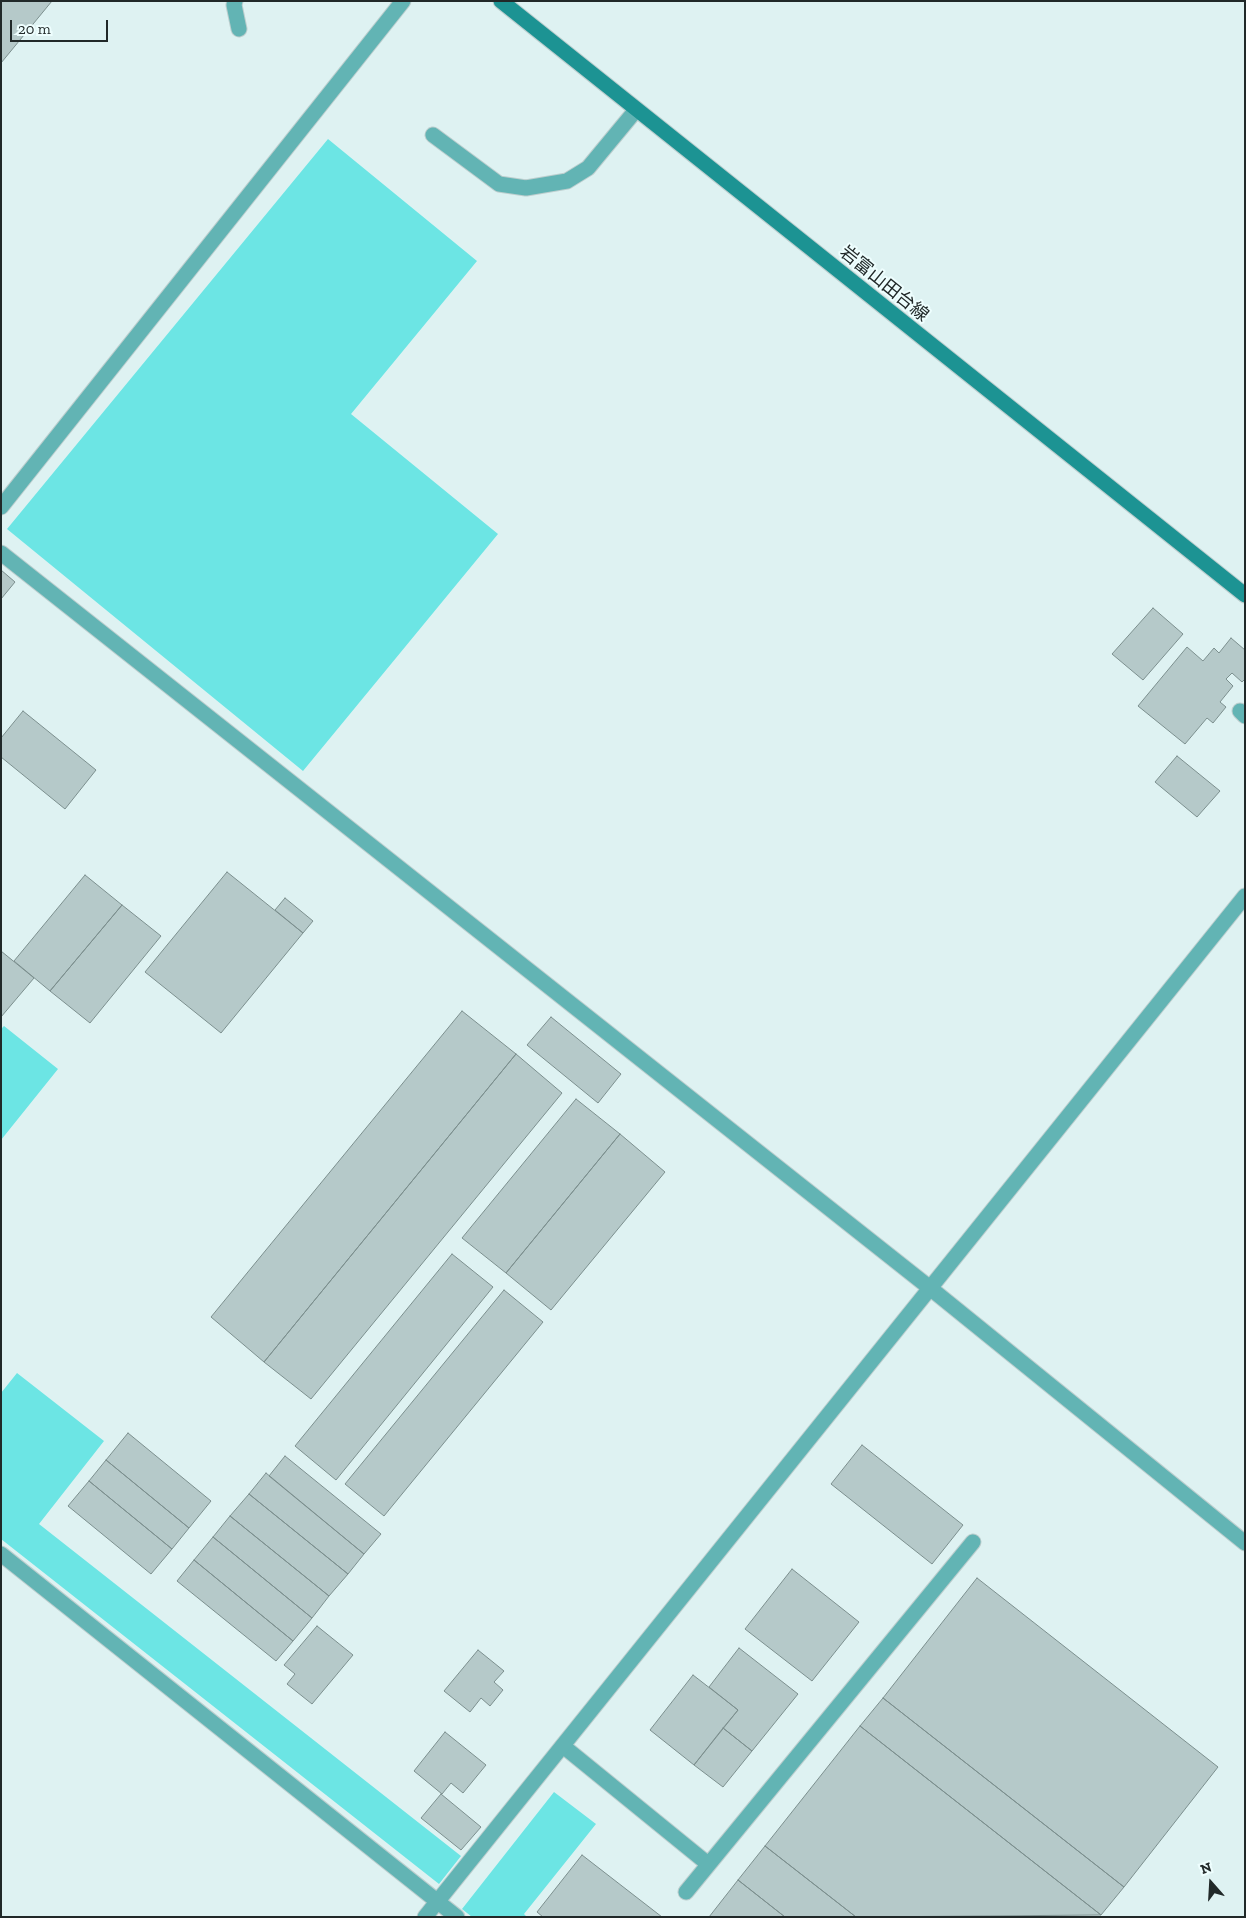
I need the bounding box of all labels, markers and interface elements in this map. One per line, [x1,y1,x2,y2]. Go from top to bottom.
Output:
scale bar [12,10,110,42]
text: 20 m [18,20,51,38]
street label: 岩富山田台線 [835,242,933,326]
north arrow [1186,1858,1236,1908]
text: N [1198,1859,1214,1878]

